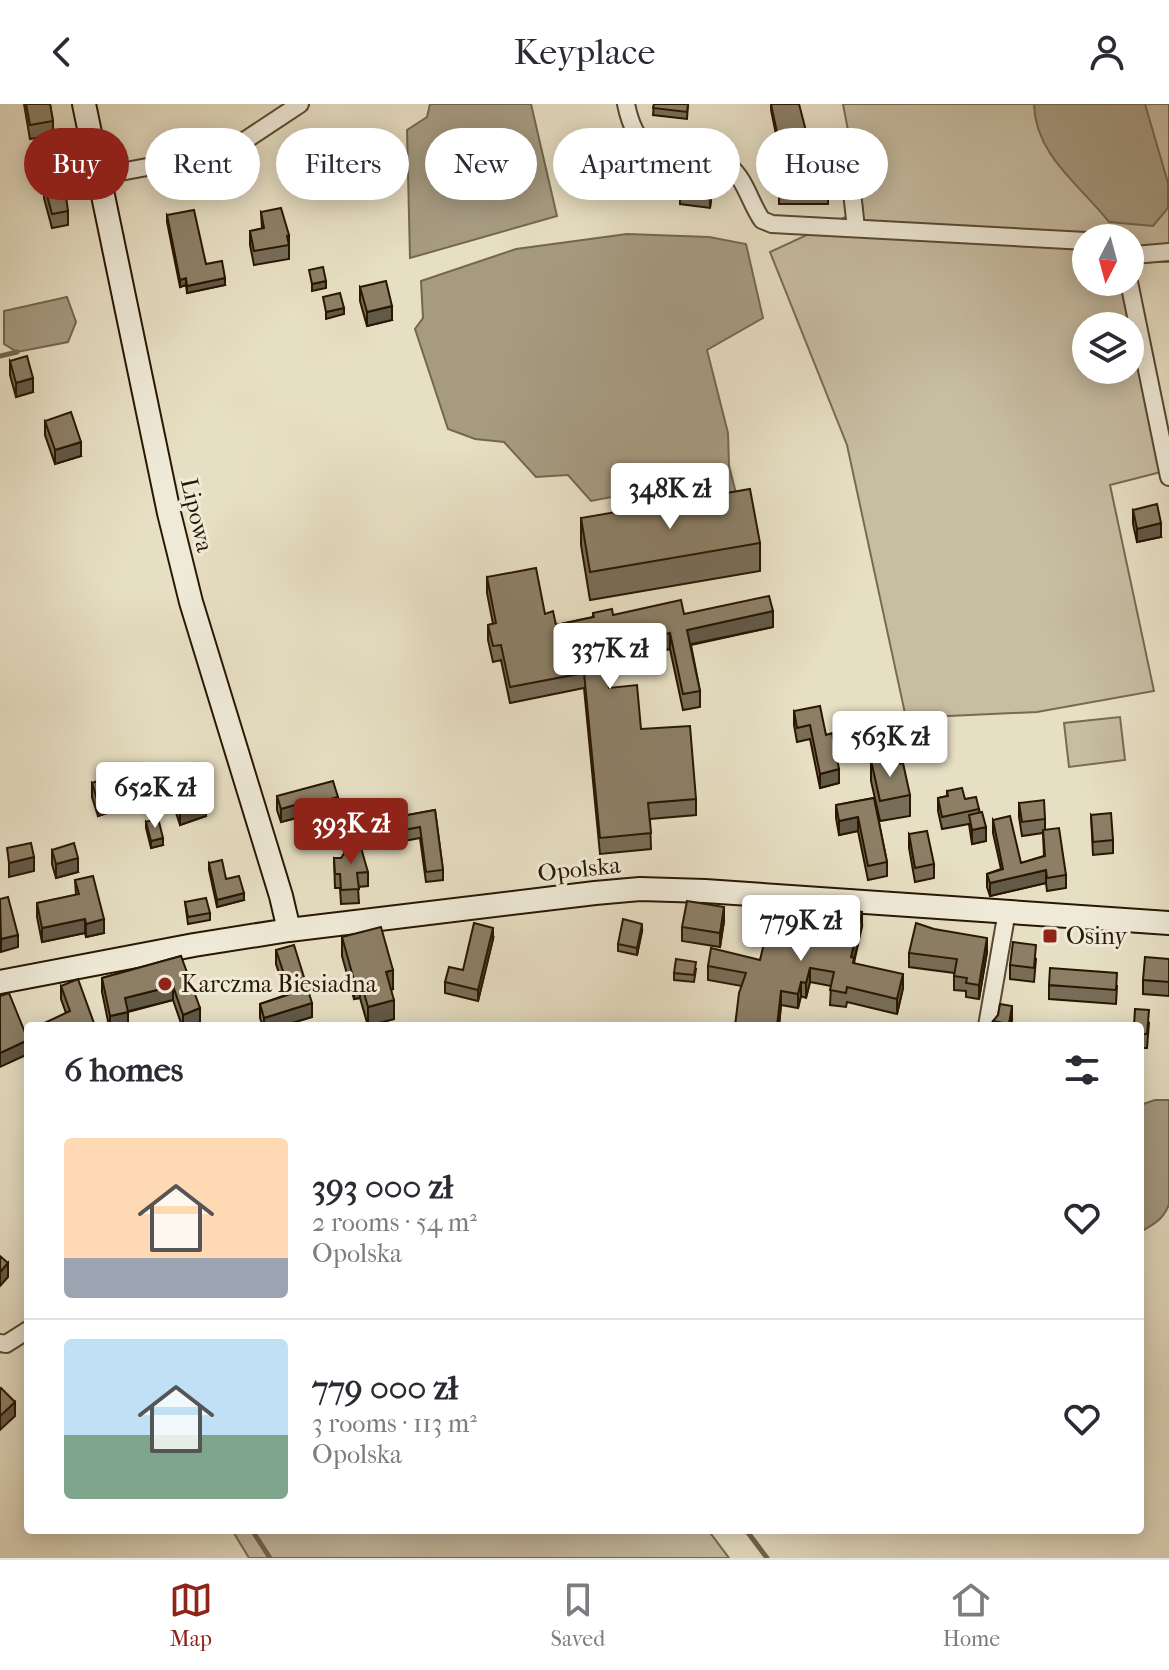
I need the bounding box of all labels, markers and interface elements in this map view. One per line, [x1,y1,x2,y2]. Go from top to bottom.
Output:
icon: back [40,30,84,74]
icon: person [1085,30,1129,74]
text: Keyplace [514,31,655,73]
chip: Buy [24,128,129,200]
chip: Rent [145,128,260,200]
chip: Filters [276,128,409,200]
chip: New [425,128,537,200]
chip: Apartment [553,128,740,200]
chip: House [756,128,888,200]
north arrow [1072,224,1144,296]
map controls [1072,224,1144,384]
button: layers [1072,312,1144,384]
pin: 348K zł [596,463,744,531]
text: 348K zł [629,473,711,504]
street label: Lipowa [175,475,219,556]
pin: 337K zł [536,623,684,691]
text: 337K zł [571,633,649,664]
pin: 563K zł [816,711,964,779]
text: 563K zł [850,721,930,752]
pin: 652K zł [81,762,229,830]
text: 652K zł [114,772,196,803]
pin: 393K zł [277,798,425,866]
text: 393K zł [312,808,390,839]
street label: Opolska [536,851,623,887]
pin: 779K zł [727,895,875,963]
text: 779K zł [760,905,842,936]
place label: Osiny [1066,922,1128,950]
marker: Osiny [1041,927,1059,945]
place label: Karczma Biesiadna [181,970,378,998]
marker: Karczma Biesiadna [156,975,174,993]
icon: filters [1060,1048,1104,1092]
text: 6 homes [64,1050,183,1090]
text: 393 000 zł [312,1167,453,1207]
icon: home [128,1170,224,1266]
icon: heart [1060,1196,1104,1240]
text: 2 rooms · 54 m² [312,1207,477,1238]
text: Opolska [312,1238,402,1269]
text: 779 000 zł [312,1368,458,1408]
icon: home [128,1371,224,1467]
icon: heart [1060,1397,1104,1441]
text: 3 rooms · 113 m² [312,1408,477,1439]
text: Opolska [312,1439,402,1470]
tab: Map [169,1578,213,1652]
tab: Saved [551,1578,605,1652]
tab: Home [943,1578,1000,1652]

